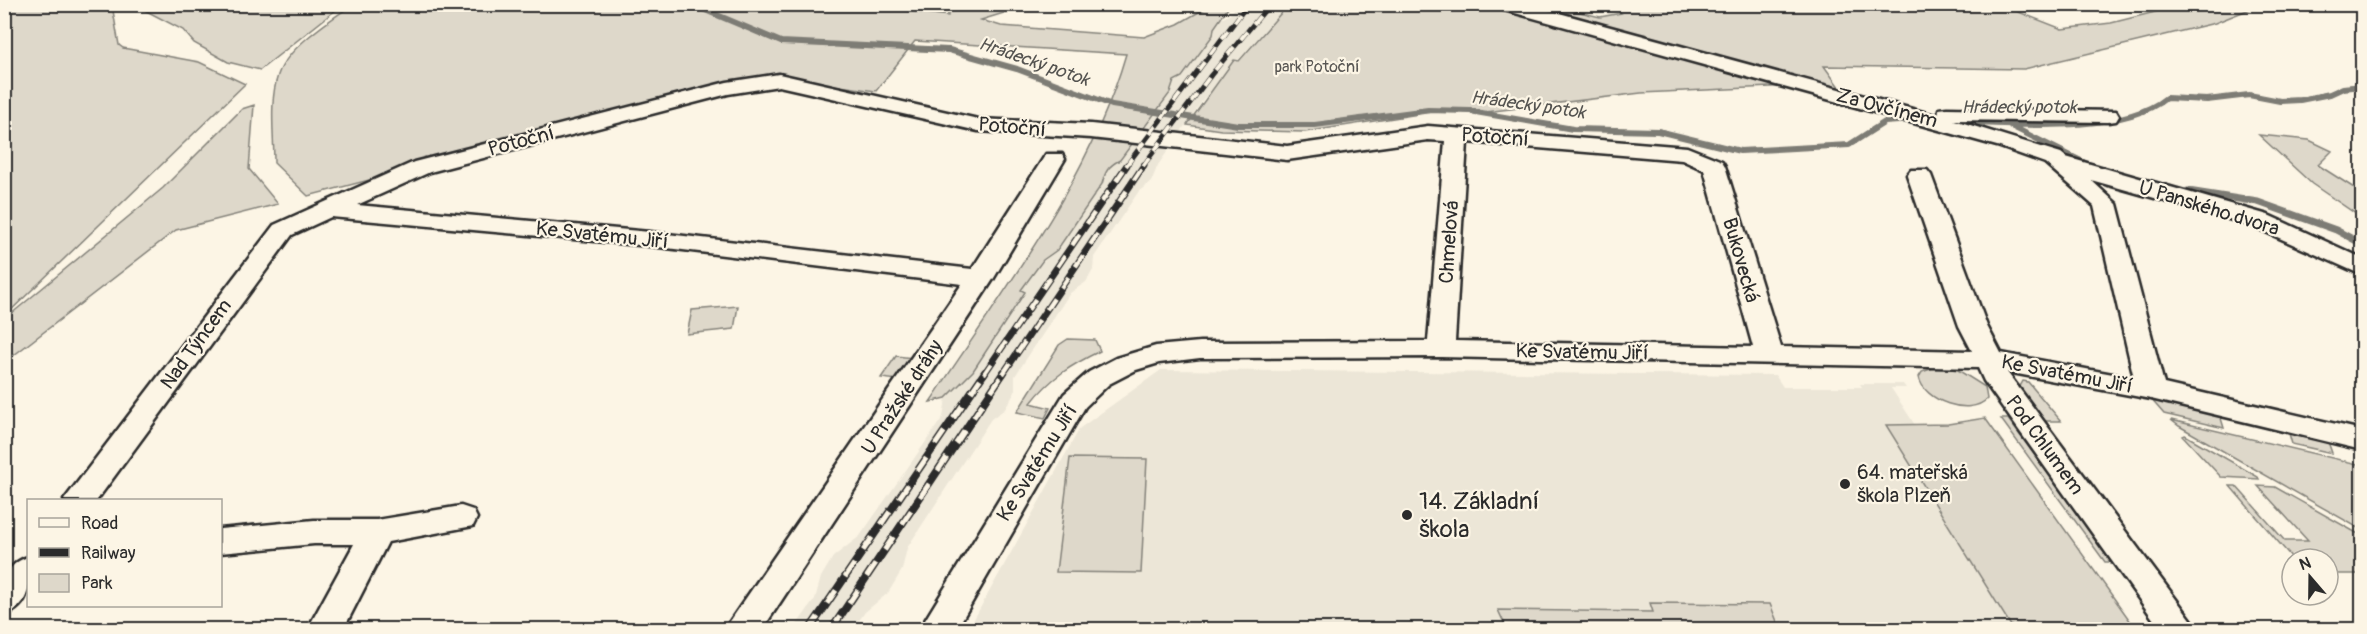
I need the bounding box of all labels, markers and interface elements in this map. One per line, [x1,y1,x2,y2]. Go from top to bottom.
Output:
water label: Hrádecký potok [976,32,1093,92]
park label: park Potoční [1274,57,1360,77]
street label: Za Ovčínem [1834,83,1940,133]
water label: Hrádecký potok [1469,86,1588,125]
water label: Hrádecký potok [1962,96,2078,119]
street label: Potoční [977,112,1047,142]
street label: Potoční [485,120,557,162]
street label: Potoční [1460,122,1530,152]
street label: U Panského dvora [2136,175,2282,241]
street label: Chmelová [1434,200,1464,284]
street label: Bukovecká [1717,215,1765,305]
street label: Ke Svatému Jiří [535,216,669,254]
street label: Nad Týncem [155,294,237,394]
street label: U Pražské dráhy [856,335,949,459]
street label: Ke Svatému Jiří [1515,338,1649,366]
street label: Ke Svatému Jiří [1999,349,2135,399]
street label: Pod Chlumem [2000,390,2090,500]
street label: Ke Svatému Jiří [991,400,1083,526]
place label: 64. mateřská škola Plzeň [1857,460,1968,508]
marker: 64. mateřská škola Plzeň [1838,477,1852,491]
place label: 14. Základní škola [1419,487,1539,544]
legend [27,499,222,607]
marker: 14. Základní škola [1400,508,1414,522]
text: Road [81,512,118,535]
text: Railway [81,542,136,565]
north arrow [2280,547,2340,607]
text: N [2297,553,2314,575]
text: Park [81,572,113,595]

